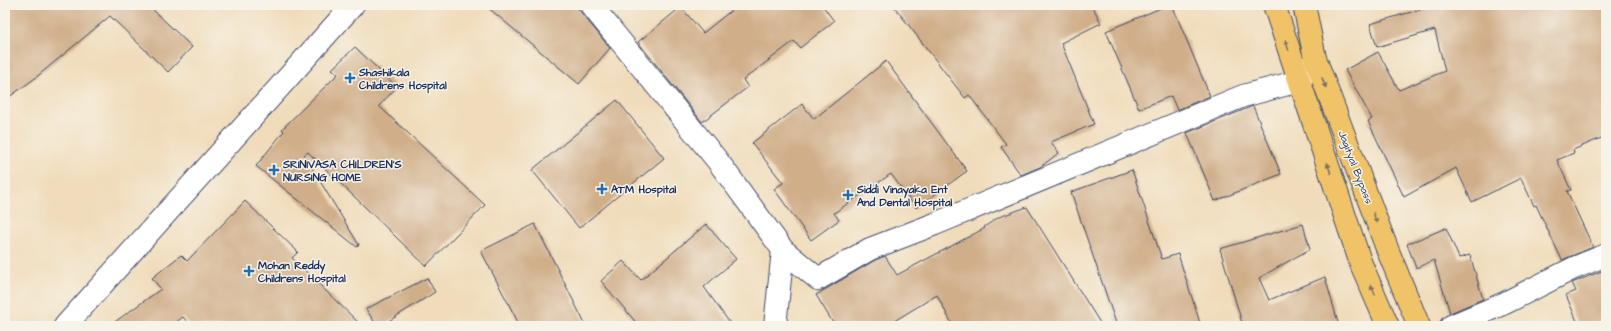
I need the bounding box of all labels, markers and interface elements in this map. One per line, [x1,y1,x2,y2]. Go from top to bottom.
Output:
one-way arrow [1284,38,1290,50]
place label: Shashikala Childrens Hospital [358,65,447,94]
marker: Shashikala Childrens Hospital [344,72,356,84]
one-way arrow [1322,78,1328,90]
street label: Jagityal Bypass [1334,128,1377,207]
place label: SRINIVASA CHILDREN'S NURSING HOME [282,157,402,185]
one-way arrow [1325,162,1331,174]
marker: SRINIVASA CHILDREN'S NURSING HOME [268,164,280,176]
place label: ATM Hospital [611,182,677,198]
place label: Siddi Vinayaka Ent And Dental Hospital [856,182,953,211]
marker: ATM Hospital [596,183,608,195]
marker: Siddi Vinayaka Ent And Dental Hospital [842,189,854,201]
one-way arrow [1373,212,1379,224]
place label: Mohan Reddy Childrens Hospital [258,258,346,287]
marker: Mohan Reddy Childrens Hospital [243,265,255,277]
one-way arrow [1369,284,1375,296]

